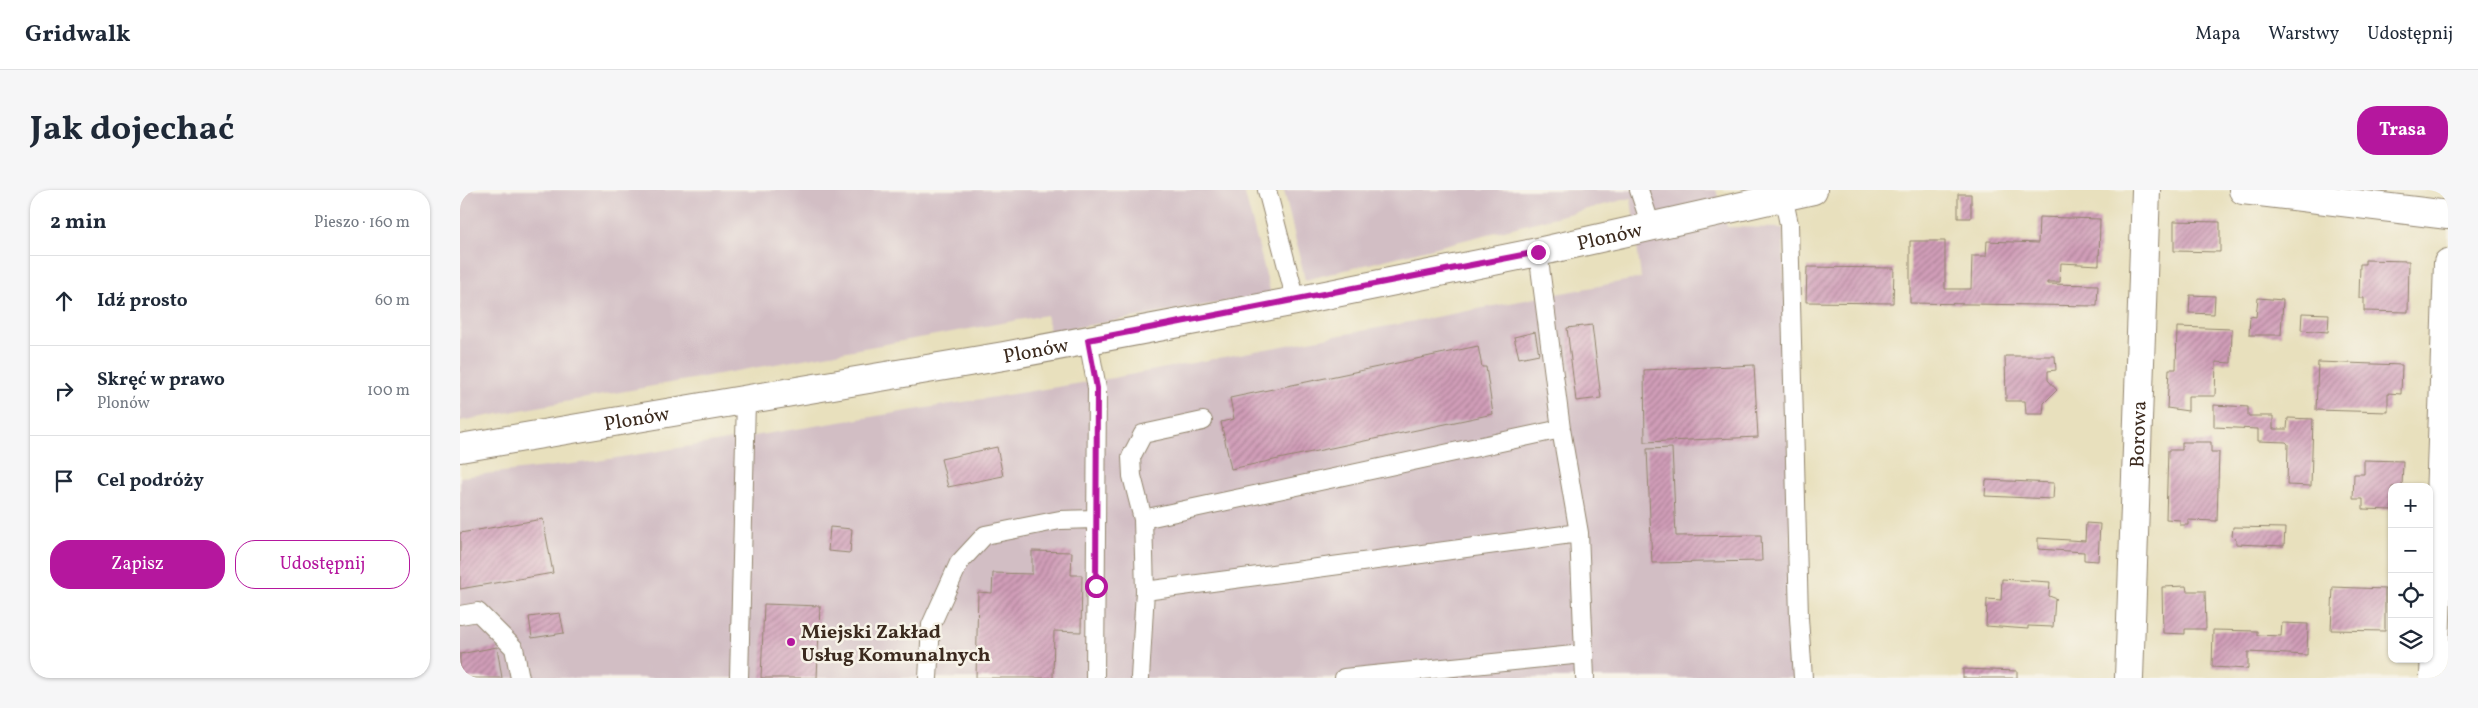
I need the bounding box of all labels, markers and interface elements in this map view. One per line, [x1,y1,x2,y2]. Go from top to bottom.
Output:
text: Gridwalk [25,18,131,52]
text: Mapa [2195,22,2240,47]
text: Warstwy [2268,22,2339,47]
text: Udostępnij [2367,22,2453,47]
text: Jak dojechać [30,106,234,154]
button: Trasa [2357,106,2448,155]
text: 2 min [50,208,107,237]
text: Pieszo · 160 m [314,212,410,234]
street label: Plonów [1575,217,1646,259]
route end [1527,241,1550,264]
icon: ahead [50,287,78,315]
text: Idź prosto [97,288,188,314]
text: 60 m [375,290,410,312]
street label: Plonów [1001,332,1072,372]
text: Skręć w prawo [97,367,225,393]
icon: right [50,377,78,405]
text: 100 m [367,380,410,402]
text: Plonów [97,393,150,415]
street label: Borowa [2124,400,2155,468]
street label: Plonów [602,401,672,439]
icon: arrive [50,467,78,495]
text: Cel podróży [97,468,204,494]
map controls [2388,483,2433,663]
button: + [2388,483,2433,528]
button: − [2388,528,2433,573]
button: Zapisz [50,540,225,589]
button: Udostępnij [235,540,410,589]
button: locate [2388,573,2433,618]
route start [1085,575,1108,598]
button: layers [2388,618,2433,663]
place label: Miejski Zakład Usług Komunalnych [801,619,991,670]
marker: Miejski Zakład Usług Komunalnych [785,636,797,648]

